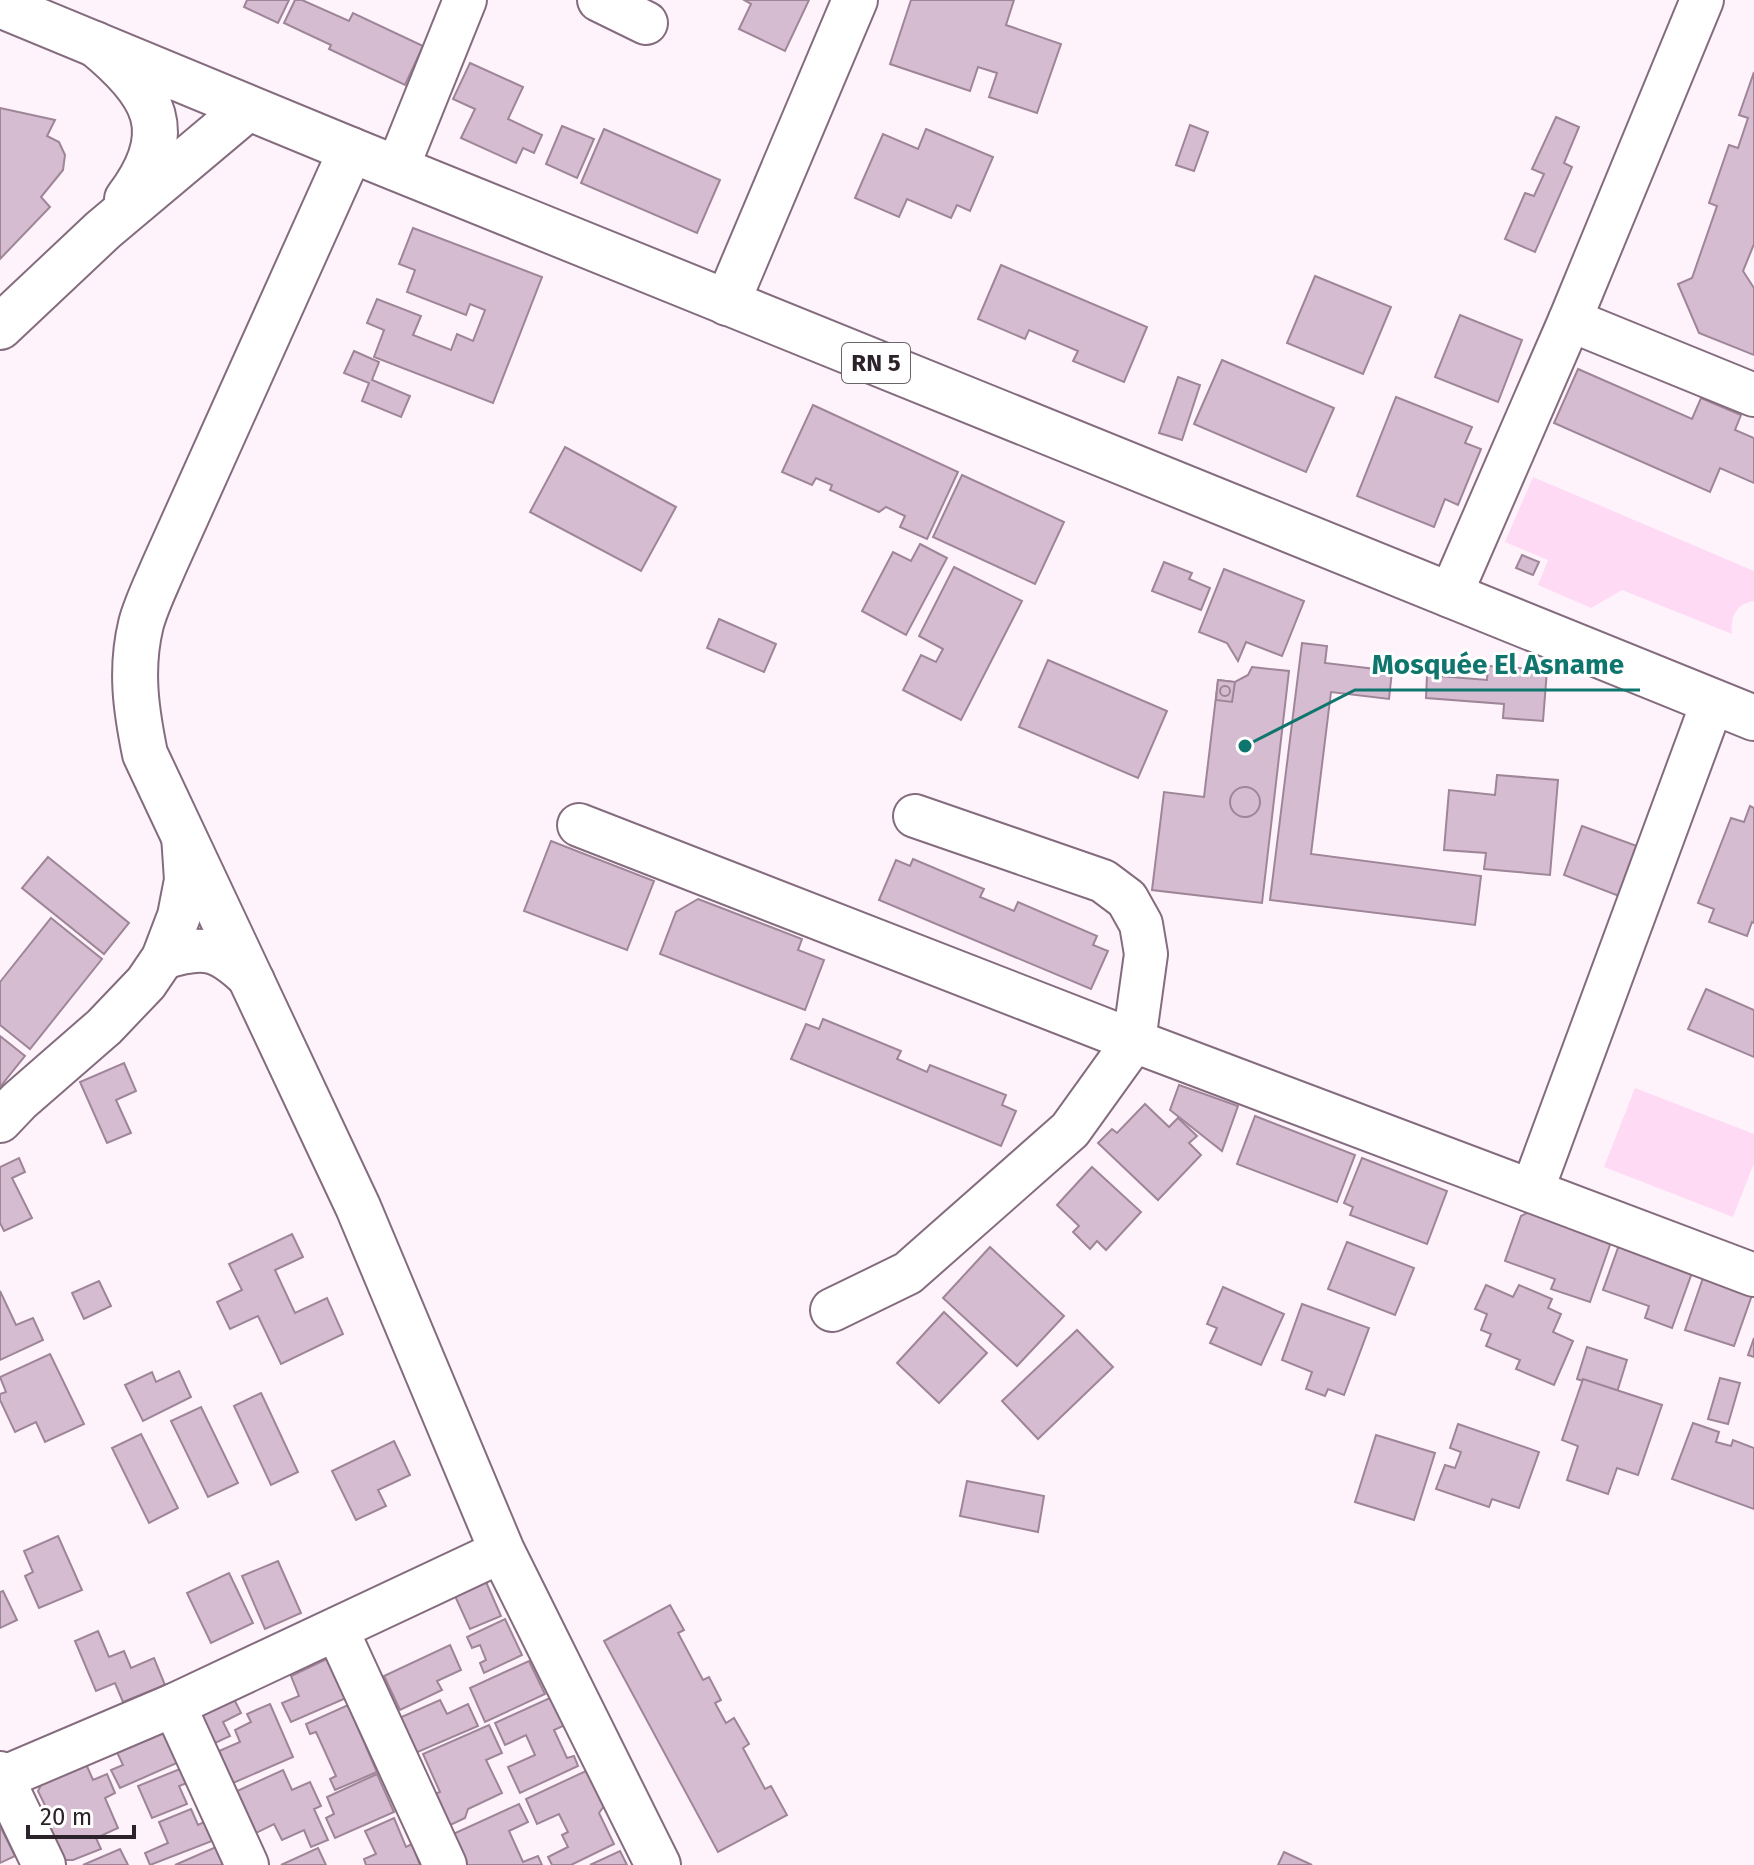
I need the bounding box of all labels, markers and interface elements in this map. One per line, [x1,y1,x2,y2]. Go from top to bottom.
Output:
road number: RN 5 [842,343,910,383]
callout: Mosquée El Asname [1355,638,1640,690]
text: Mosquée El Asname [1372,648,1624,681]
scale bar [28,1789,134,1839]
text: 20 m [40,1803,92,1831]

